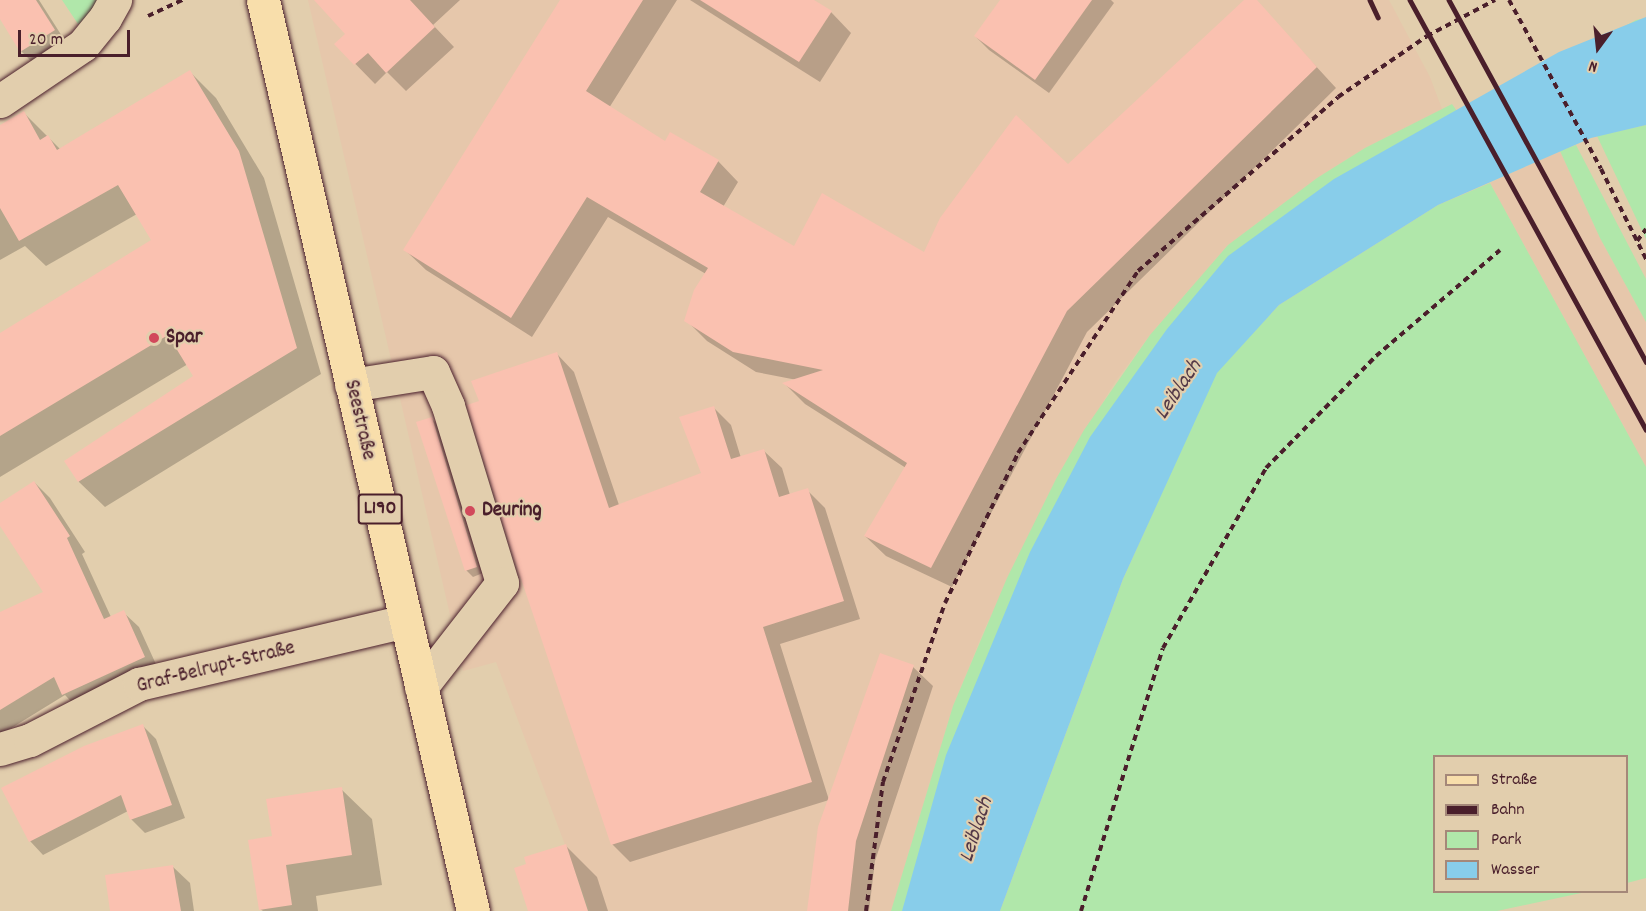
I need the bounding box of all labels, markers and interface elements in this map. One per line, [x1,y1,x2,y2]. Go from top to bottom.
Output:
scale bar [21,18,134,56]
north arrow [1568,18,1628,78]
text: 20 m [29,28,63,53]
text: N [1586,54,1600,78]
place label: Spar [166,325,203,351]
marker: Spar [147,331,161,345]
water label: Leiblach [1149,355,1209,425]
street label: Seestraße [338,378,380,462]
road number: L190 [358,492,403,526]
place label: Deuring [482,498,542,524]
marker: Deuring [463,504,477,518]
street label: Graf-Belrupt-Straße [134,636,298,700]
legend [1433,755,1628,893]
text: Straße [1491,768,1537,793]
water label: Leiblach [954,794,1000,866]
text: Bahn [1491,798,1525,823]
text: Park [1491,828,1522,853]
text: Wasser [1491,858,1540,883]

